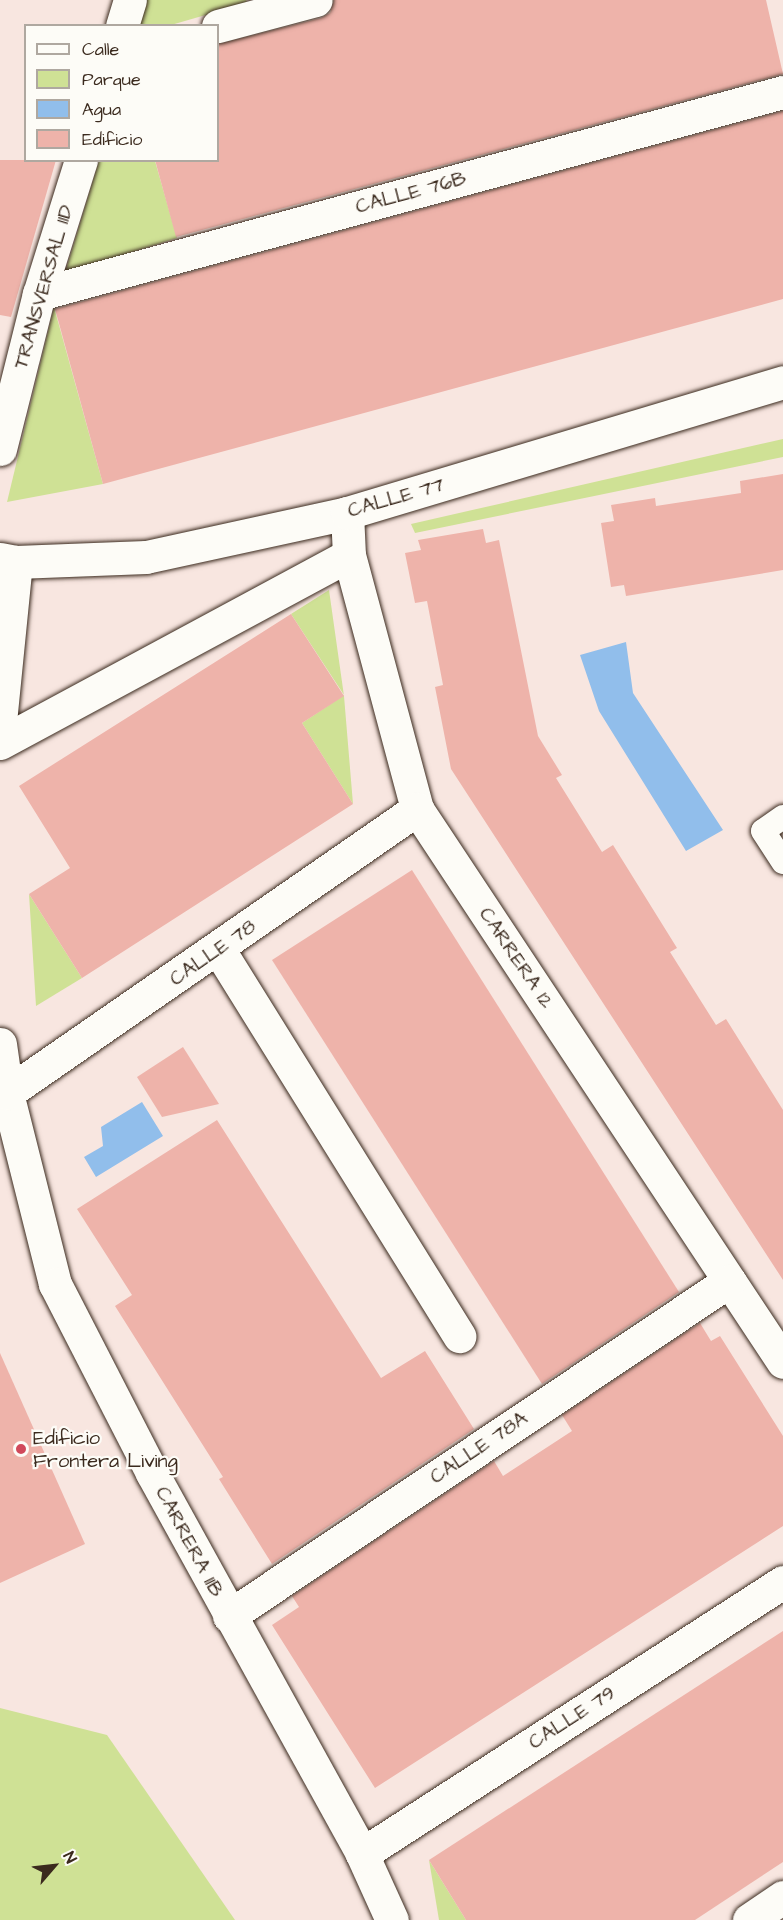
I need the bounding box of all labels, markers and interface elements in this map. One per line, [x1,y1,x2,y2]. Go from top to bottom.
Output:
legend [24,24,219,162]
text: Calle [82,37,119,62]
text: Parque [82,67,141,92]
text: Agua [82,97,121,122]
text: Edificio [82,127,142,152]
street label: CALLE 76B [353,167,469,219]
street label: TRANSVERSAL 11D [9,202,79,372]
street label: CALLE 77 [345,473,447,523]
street label: CARRERA 12 [474,903,558,1013]
street label: CALLE 78 [165,915,261,991]
street label: CALLE 78A [426,1407,532,1489]
place label: Edificio Frontera Living [33,1426,178,1473]
marker: Edificio Frontera Living [14,1442,28,1456]
street label: CARRERA 11B [150,1483,228,1601]
street label: CALLE 79 [524,1681,620,1755]
north arrow [24,1836,84,1896]
text: N [58,1848,82,1867]

